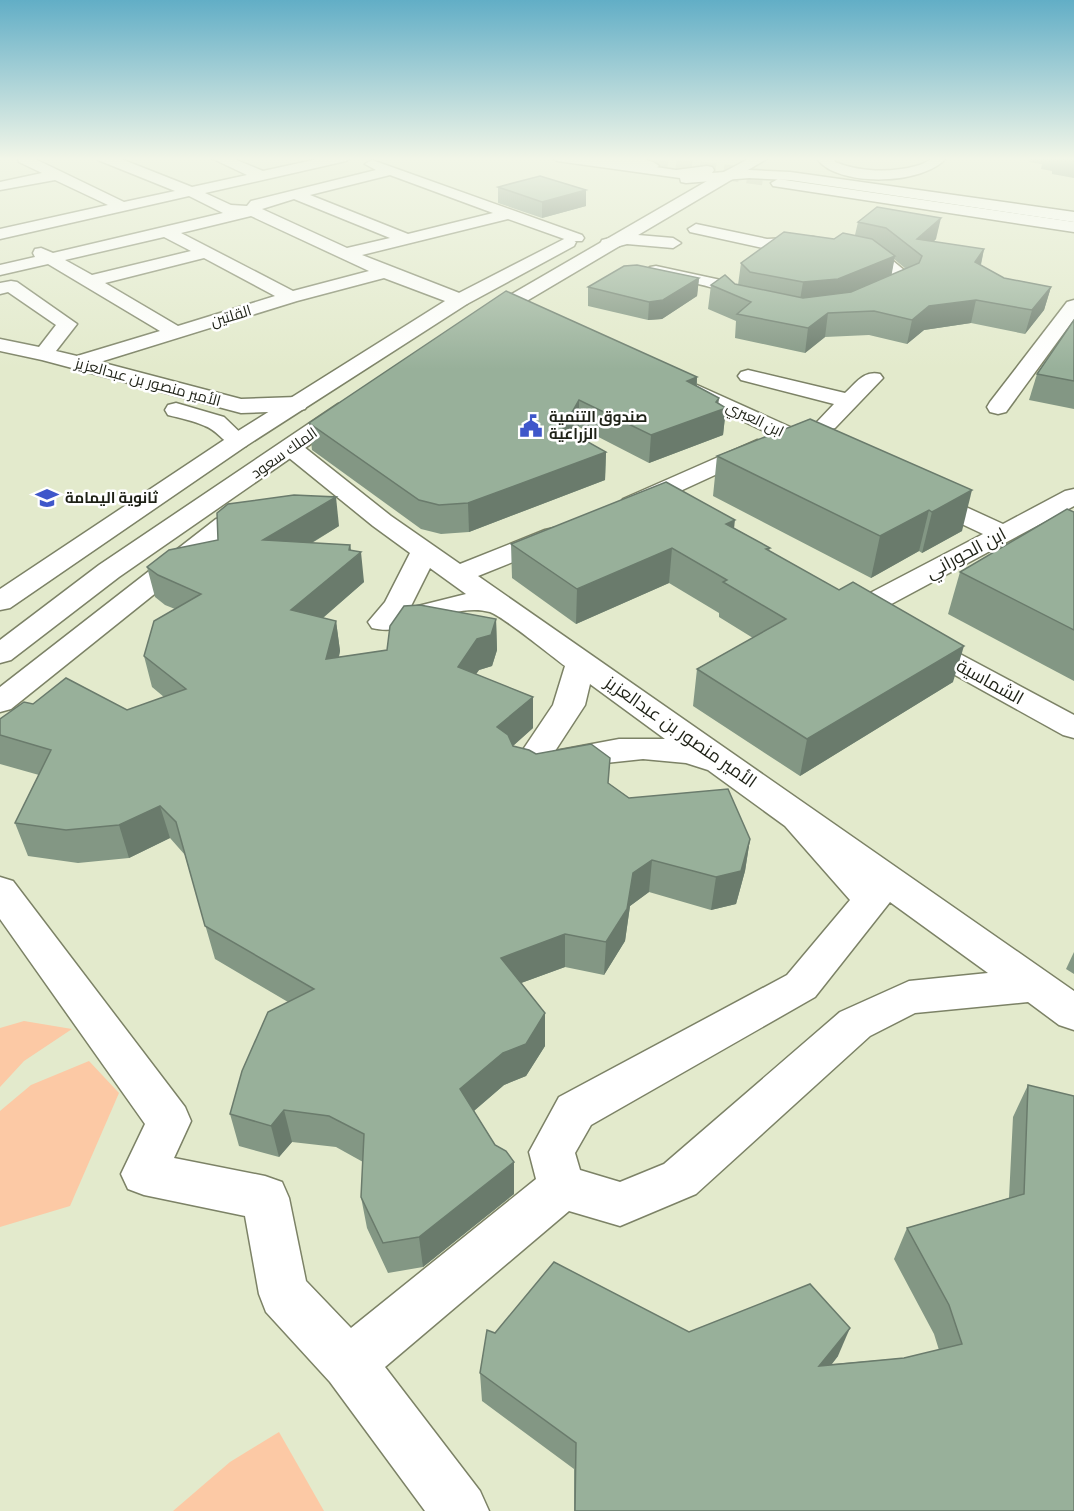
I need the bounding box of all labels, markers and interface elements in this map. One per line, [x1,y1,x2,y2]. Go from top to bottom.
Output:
street label: القلتين [208,301,254,332]
street label: الأمير منصور بن عبدالعزيز [72,354,223,411]
street label: ابن العبري [722,397,787,443]
place label: صندوق التنمية الزراعية [549,408,648,443]
public building icon: صندوق التنمية الزراعية [518,413,544,439]
street label: الملك سعود [247,424,321,482]
school or university icon: ثانوية اليمامة [34,485,60,511]
place label: ثانوية اليمامة [65,489,158,507]
street label: ابن الحوراني [922,523,1011,586]
street label: الشماسية [953,655,1027,709]
street label: الأمير منصور بن عبدالعزيز [600,671,761,793]

